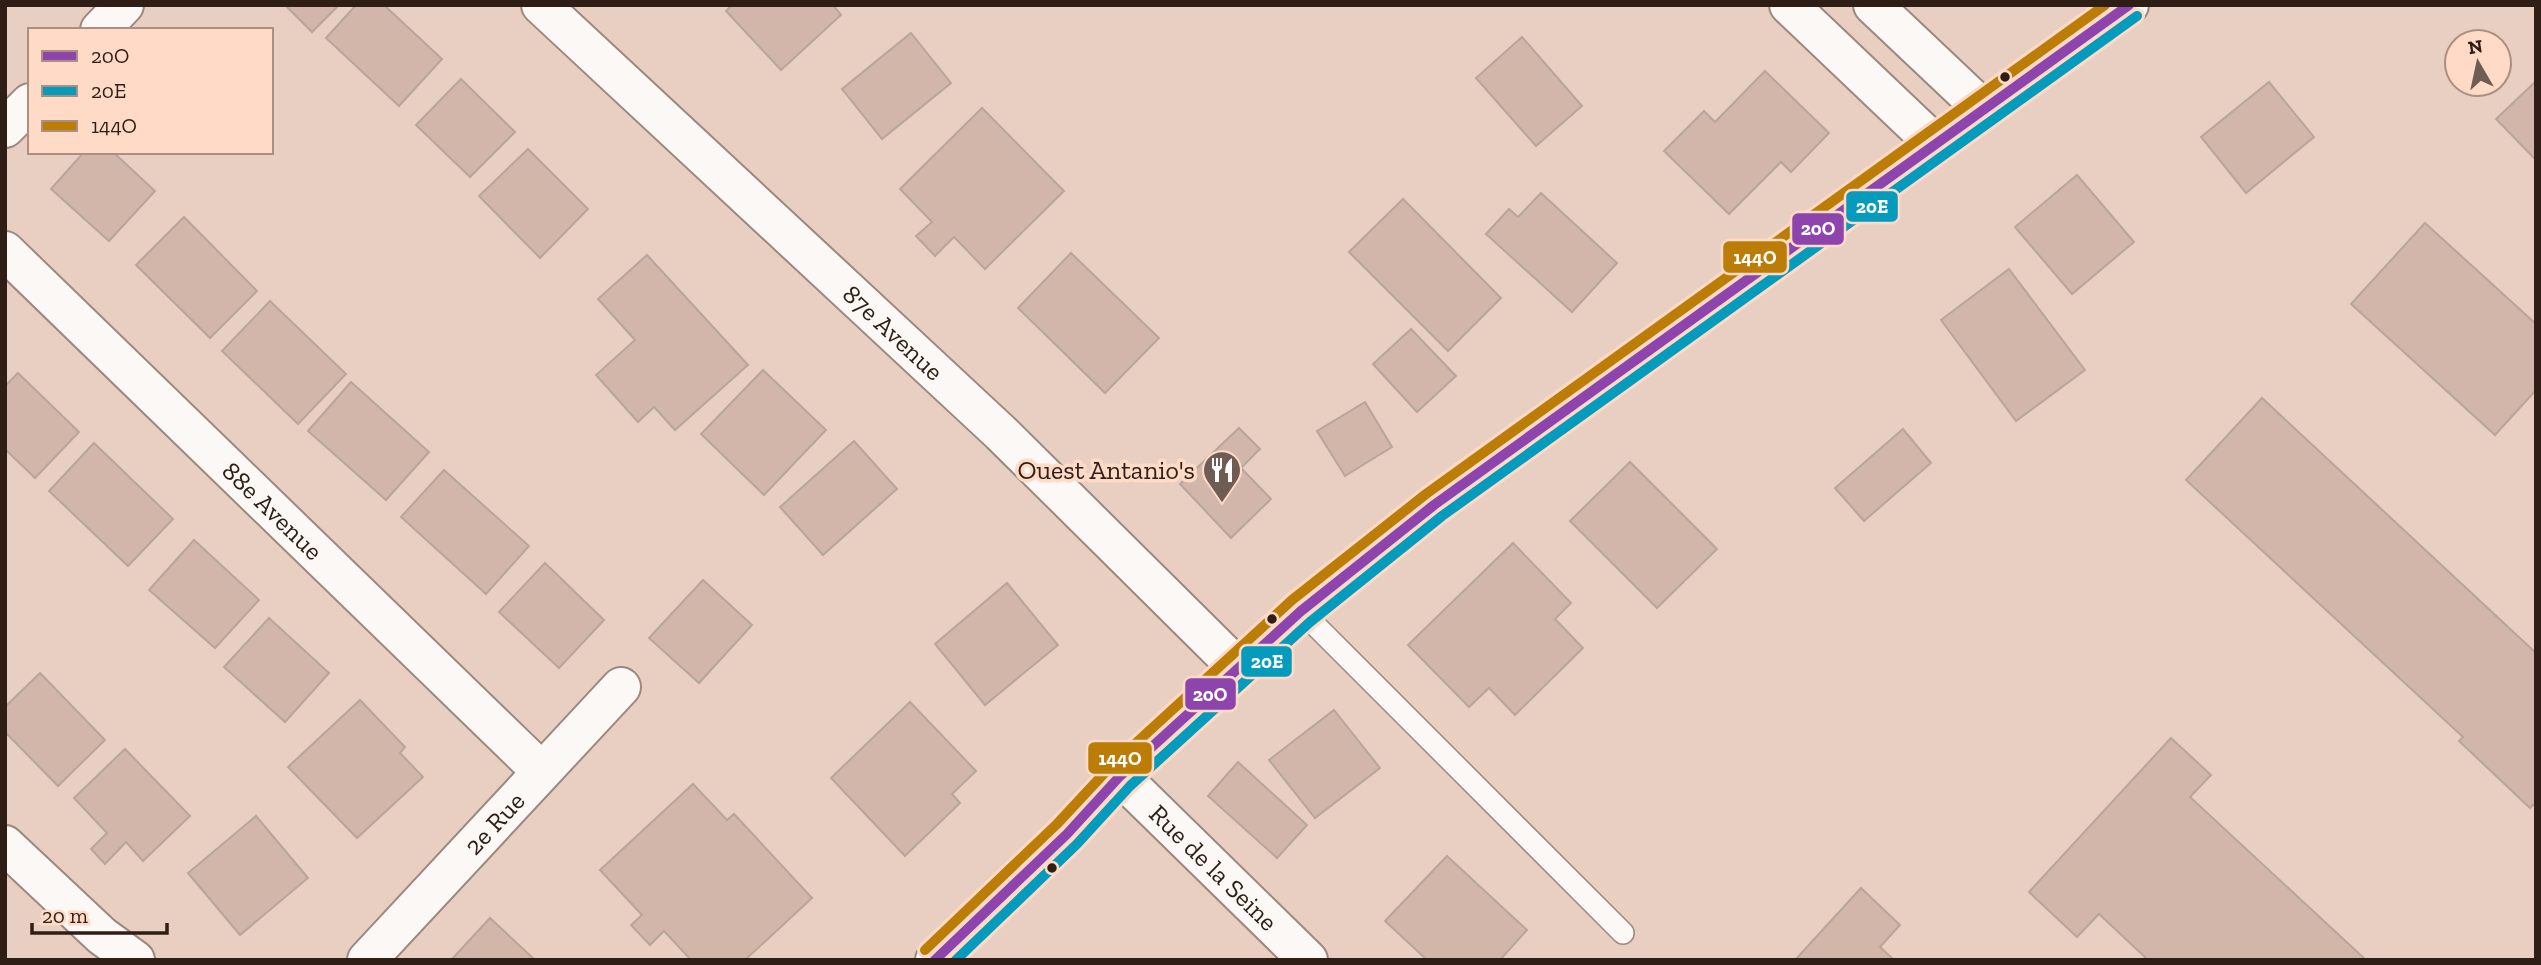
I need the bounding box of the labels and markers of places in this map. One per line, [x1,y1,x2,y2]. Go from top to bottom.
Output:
unlabelled marker [1998,70,2012,84]
restaurant icon: Ouest Antanio's [1201,449,1243,504]
place label: Ouest Antanio's [1018,454,1195,486]
unlabelled marker [1265,612,1279,626]
unlabelled marker [1045,861,1059,875]

